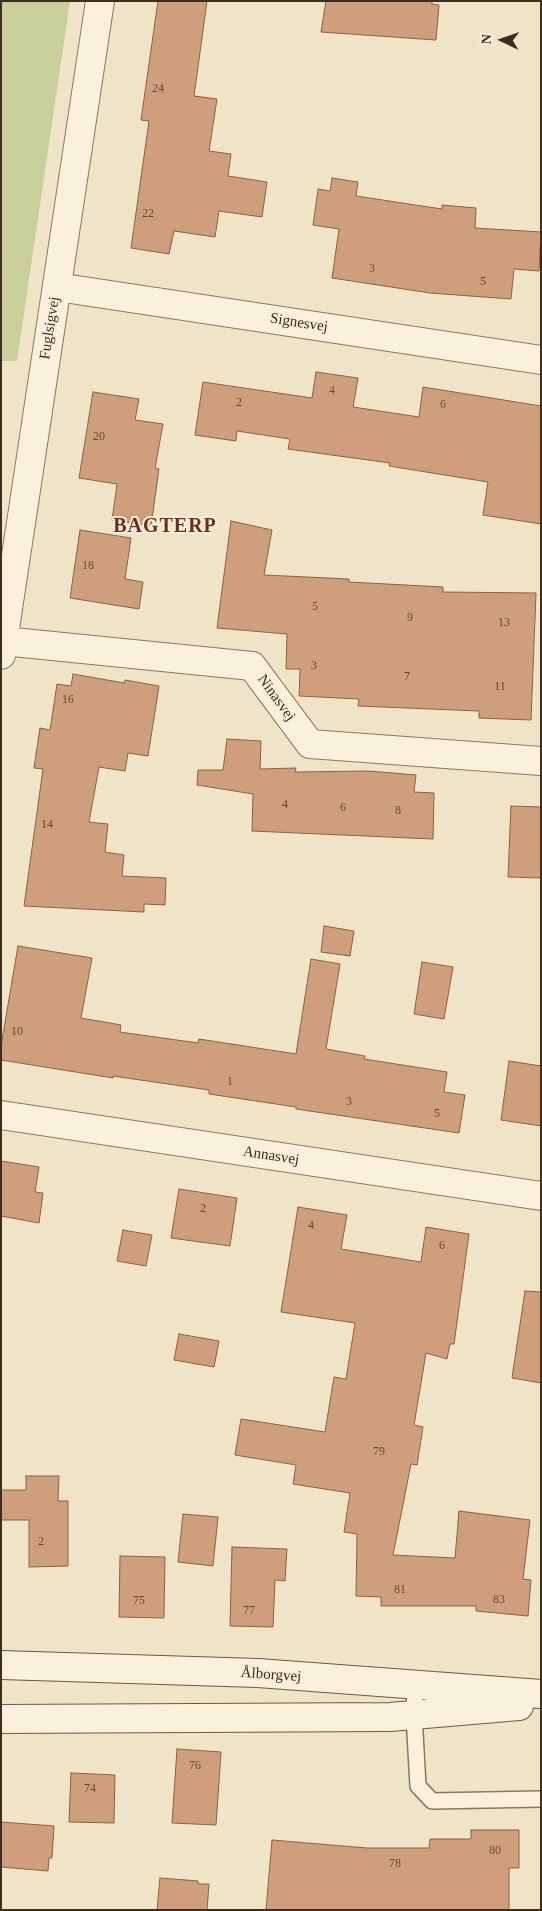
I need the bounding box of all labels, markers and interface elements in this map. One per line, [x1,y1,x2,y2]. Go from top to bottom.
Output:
north arrow [477,15,527,65]
text: N [479,34,494,45]
house number: 24 [152,82,164,96]
house number: 22 [142,207,154,221]
house number: 3 [369,262,375,276]
house number: 5 [480,275,486,289]
street label: Fuglsigvej [36,295,64,361]
street label: Signesvej [269,310,329,336]
house number: 4 [329,384,335,398]
house number: 2 [236,396,242,410]
house number: 6 [440,398,446,412]
house number: 20 [93,430,105,444]
district label: BAGTERP [112,515,218,539]
house number: 18 [82,559,94,573]
house number: 5 [312,600,318,614]
house number: 9 [407,611,413,625]
house number: 13 [498,616,510,630]
house number: 3 [311,659,317,673]
house number: 7 [404,670,410,684]
street label: Ninasvej [253,671,299,725]
house number: 11 [494,680,506,694]
house number: 16 [62,693,74,707]
house number: 4 [282,798,288,812]
house number: 6 [340,801,346,815]
house number: 8 [395,804,401,818]
house number: 14 [41,818,53,832]
house number: 10 [11,1025,23,1039]
house number: 1 [227,1075,233,1089]
house number: 3 [346,1095,352,1109]
house number: 5 [434,1107,440,1121]
street label: Annasvej [242,1143,300,1169]
house number: 2 [200,1202,206,1216]
house number: 4 [308,1219,314,1233]
house number: 6 [439,1239,445,1253]
house number: 79 [373,1445,385,1459]
house number: 2 [38,1535,44,1549]
house number: 81 [394,1583,406,1597]
house number: 83 [493,1593,505,1607]
house number: 75 [133,1594,145,1608]
house number: 77 [243,1604,255,1618]
street label: Ålborgvej [240,1664,302,1686]
house number: 76 [189,1759,201,1773]
house number: 74 [84,1782,96,1796]
house number: 80 [489,1844,501,1858]
house number: 78 [389,1857,401,1871]

